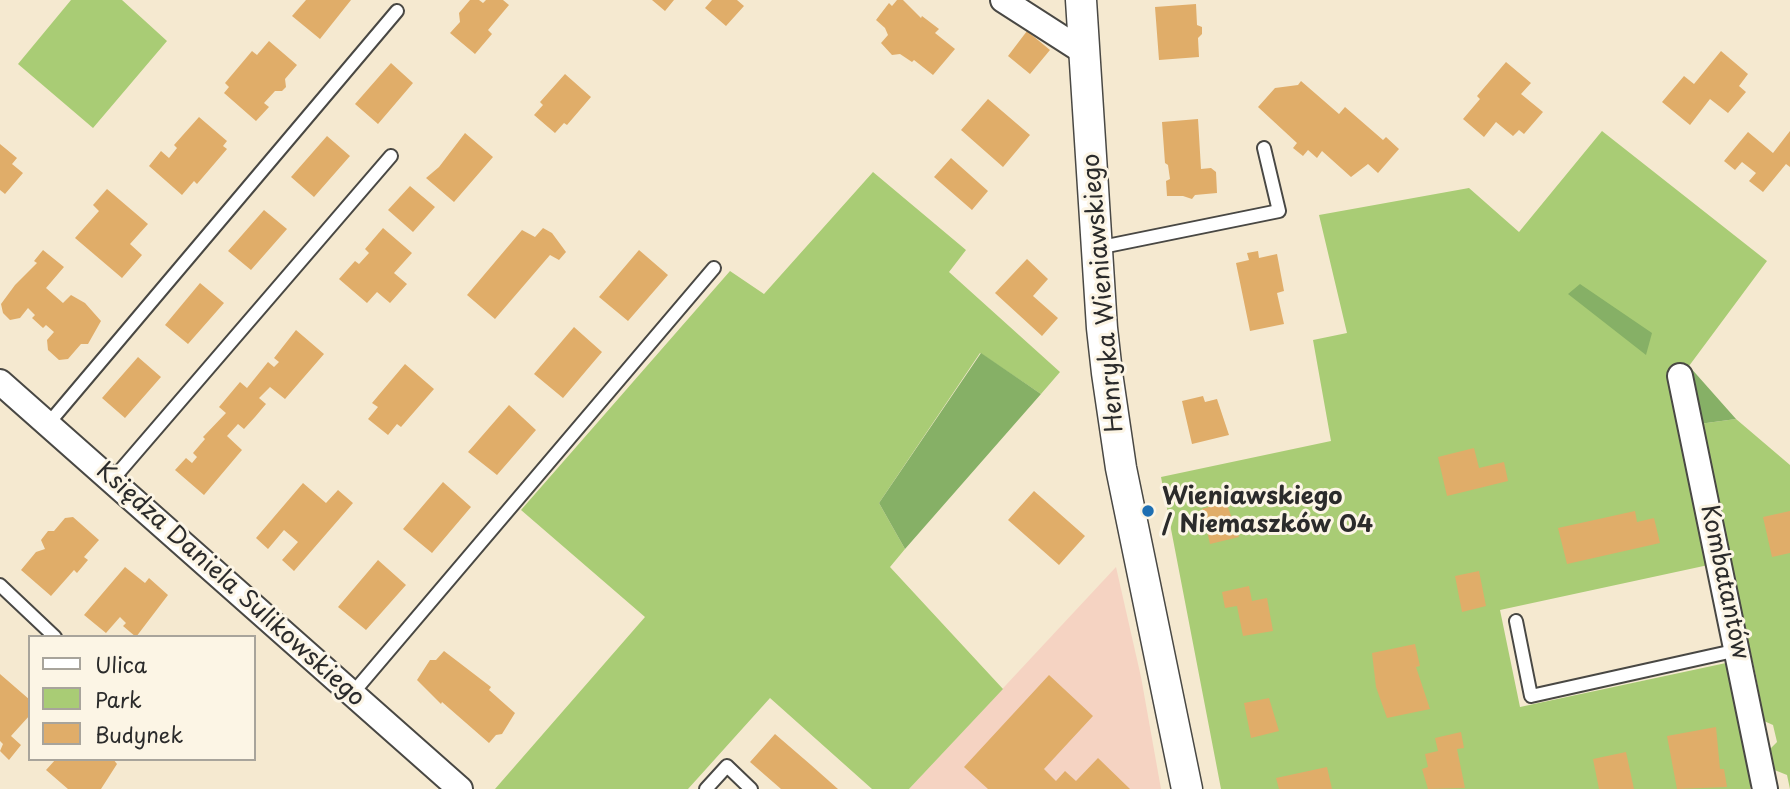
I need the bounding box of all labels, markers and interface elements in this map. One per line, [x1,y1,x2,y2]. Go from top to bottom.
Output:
street label: Henryka Wieniawskiego [1077,152,1131,434]
street label: Księdza Daniela Sulikowskiego [90,457,370,713]
place label: Wieniawskiego / Niemaszków 04 [1162,483,1373,539]
street label: Kombatantów [1694,502,1754,662]
marker: Wieniawskiego / Niemaszków 04 [1140,503,1156,519]
legend [28,635,256,761]
text: Ulica [95,648,147,680]
text: Park [95,683,142,715]
text: Budynek [95,718,183,750]

